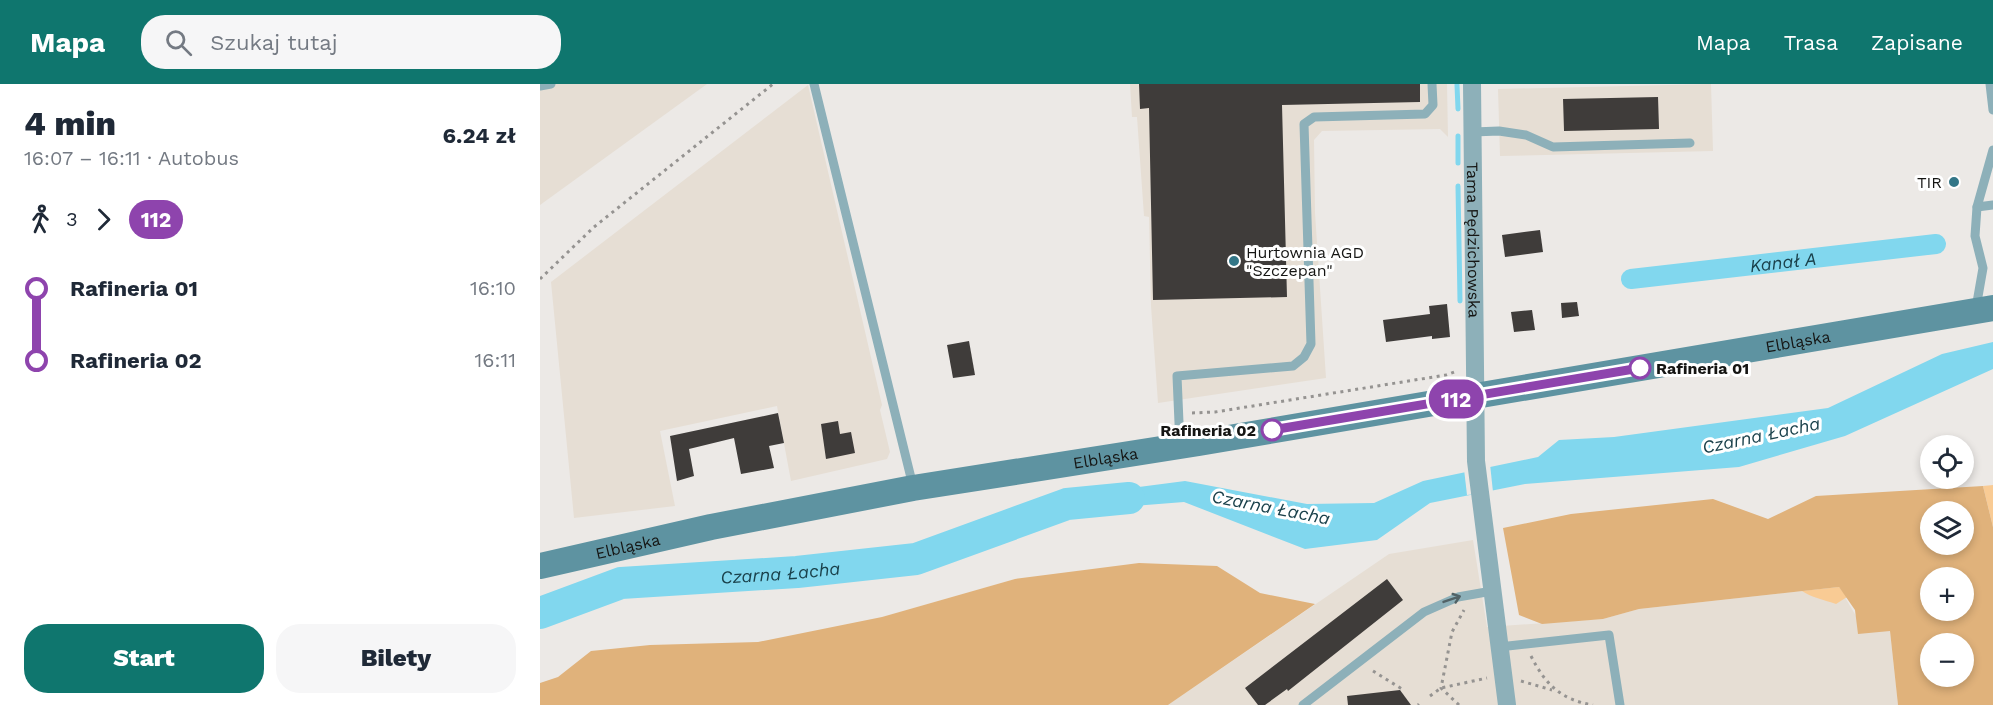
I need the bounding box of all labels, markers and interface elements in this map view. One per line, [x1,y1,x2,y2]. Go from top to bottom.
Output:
search box [141,15,561,69]
text: Mapa [30,26,105,59]
icon: search [162,26,195,59]
text: Szukaj tutaj [210,30,338,55]
text: Mapa [1696,30,1751,55]
text: Trasa [1784,30,1838,55]
text: Zapisane [1871,30,1963,55]
text: 4 min [24,104,116,143]
text: 6.24 zł [443,123,516,148]
text: 16:07 – 16:11 · Autobus [24,146,239,170]
street label: Tama Pędzichowska [1463,162,1484,318]
place label: TIR [1917,173,1942,192]
marker: TIR [1947,175,1961,189]
icon: walk [24,203,57,236]
icon: forward [87,203,120,236]
text: 3 [66,207,78,231]
text: 112 [141,207,171,232]
place label: Hurtownia AGD "Szczepan" [1246,243,1364,280]
water label: Kanał A [1749,247,1817,276]
marker: Hurtownia AGD "Szczepan" [1227,254,1241,268]
text: Rafineria 01 [70,276,198,301]
text: 16:10 [470,276,516,300]
street label: Elbląska [1764,326,1832,356]
text: Rafineria 02 [70,348,202,373]
text: 16:11 [475,348,516,372]
marker: Rafineria 01 [1629,357,1651,379]
place label: Rafineria 01 [1656,359,1749,378]
line badge: 112 [1422,380,1490,418]
text: 112 [1441,387,1471,412]
water label: Czarna Łacha [1700,412,1822,458]
marker: Rafineria 02 [1261,419,1283,441]
place label: Rafineria 02 [1160,421,1256,440]
map controls [1920,435,1974,687]
button: locate [1920,435,1974,489]
street label: Elbląska [1072,443,1139,472]
water label: Czarna Łacha [1210,485,1332,529]
button: layers [1920,501,1974,555]
street label: Elbląska [594,529,662,563]
water label: Czarna Łacha [720,557,841,587]
button: + [1920,567,1974,621]
one-way arrow [1442,593,1461,604]
button: Start [24,624,264,693]
button: Bilety [276,624,516,693]
button: − [1920,633,1974,687]

